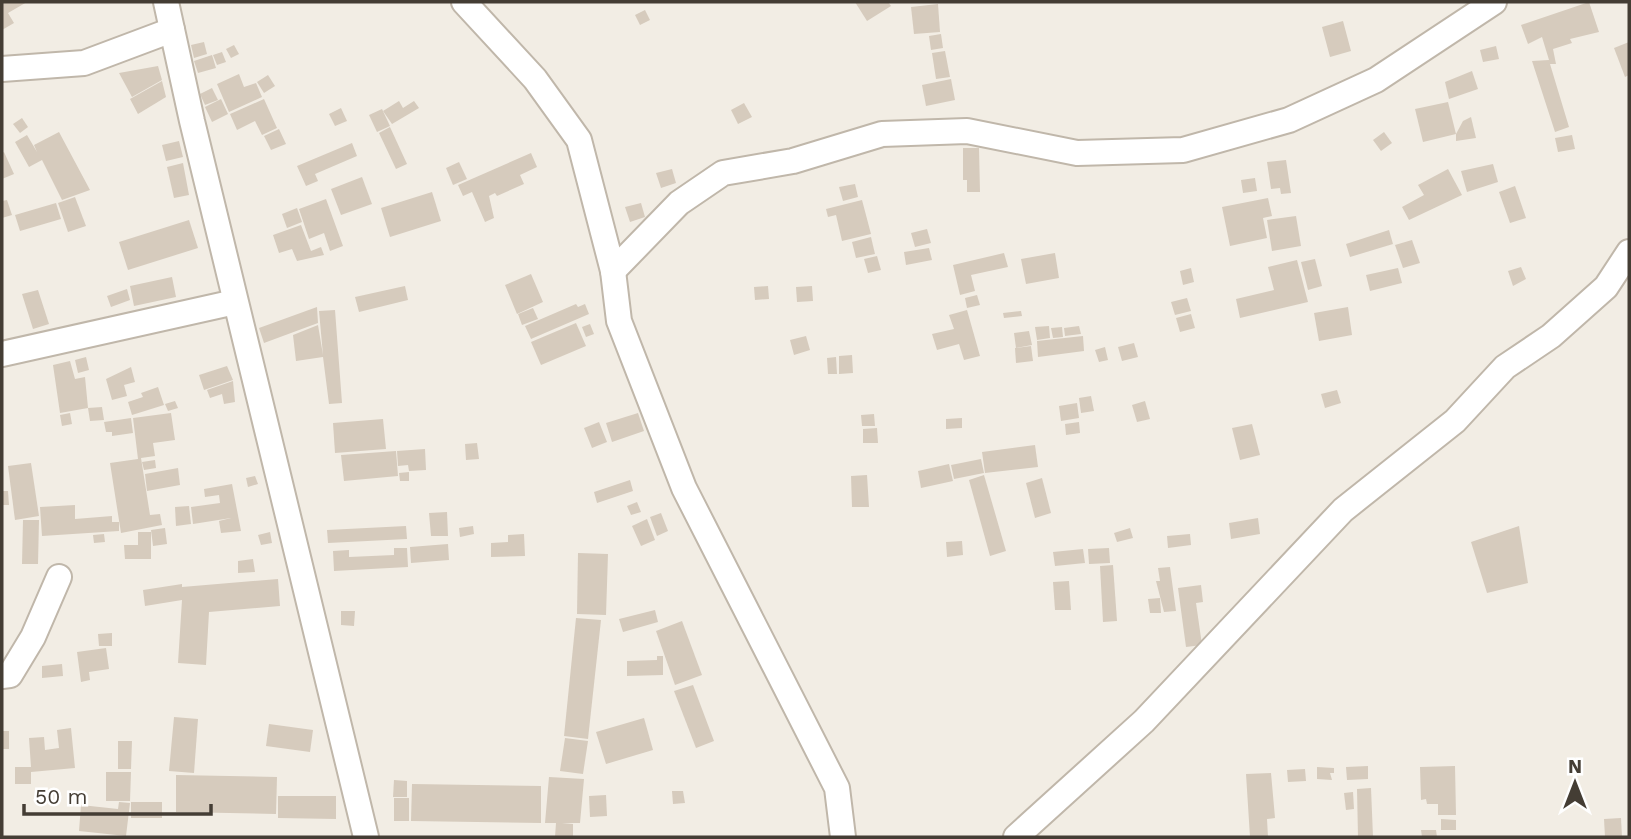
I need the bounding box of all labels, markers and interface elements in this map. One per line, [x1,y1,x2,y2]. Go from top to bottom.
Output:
north arrow [1540,748,1610,818]
text: N [1568,755,1582,778]
scale bar [24,772,212,816]
text: 50 m [35,784,87,809]

